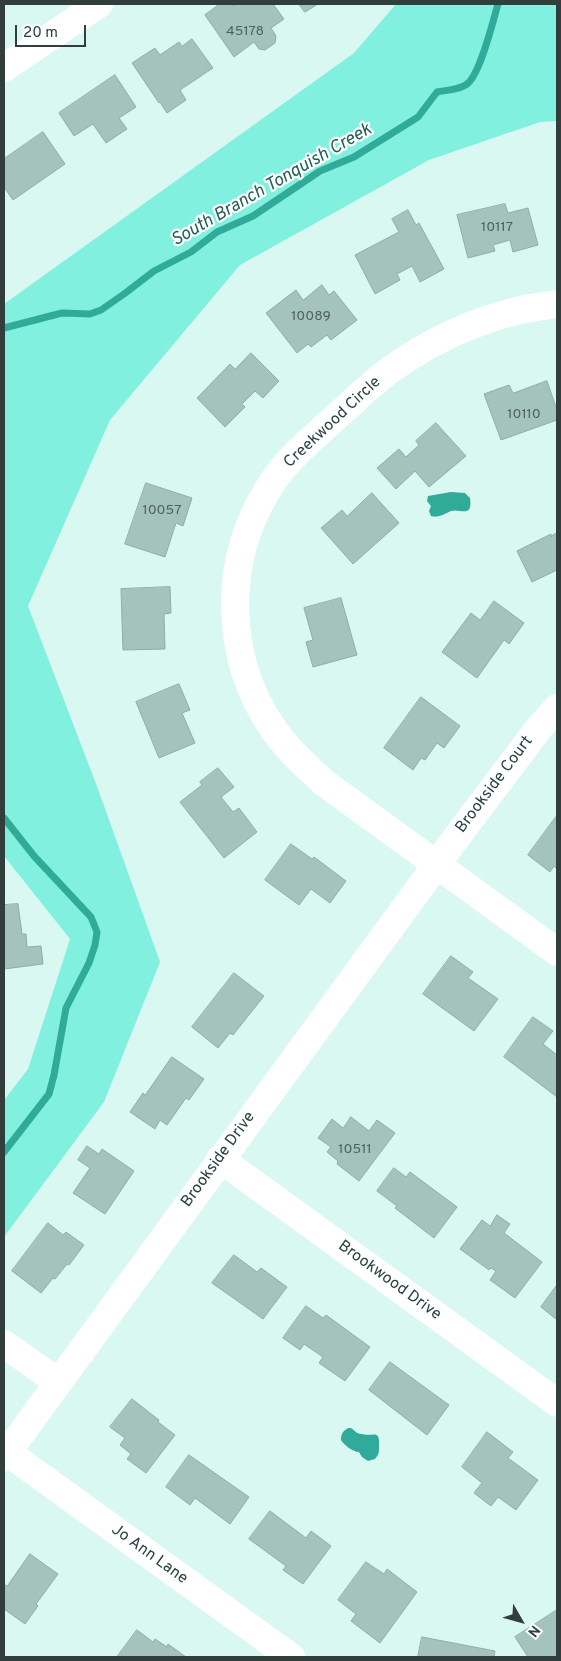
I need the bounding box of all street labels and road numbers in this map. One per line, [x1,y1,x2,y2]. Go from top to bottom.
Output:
street label: Creekwood Circle [281,373,385,473]
street label: Brookside Court [452,733,538,837]
street label: Brookside Drive [178,1108,260,1212]
street label: Brookwood Drive [334,1237,444,1325]
street label: Jo Ann Lane [107,1521,191,1589]

